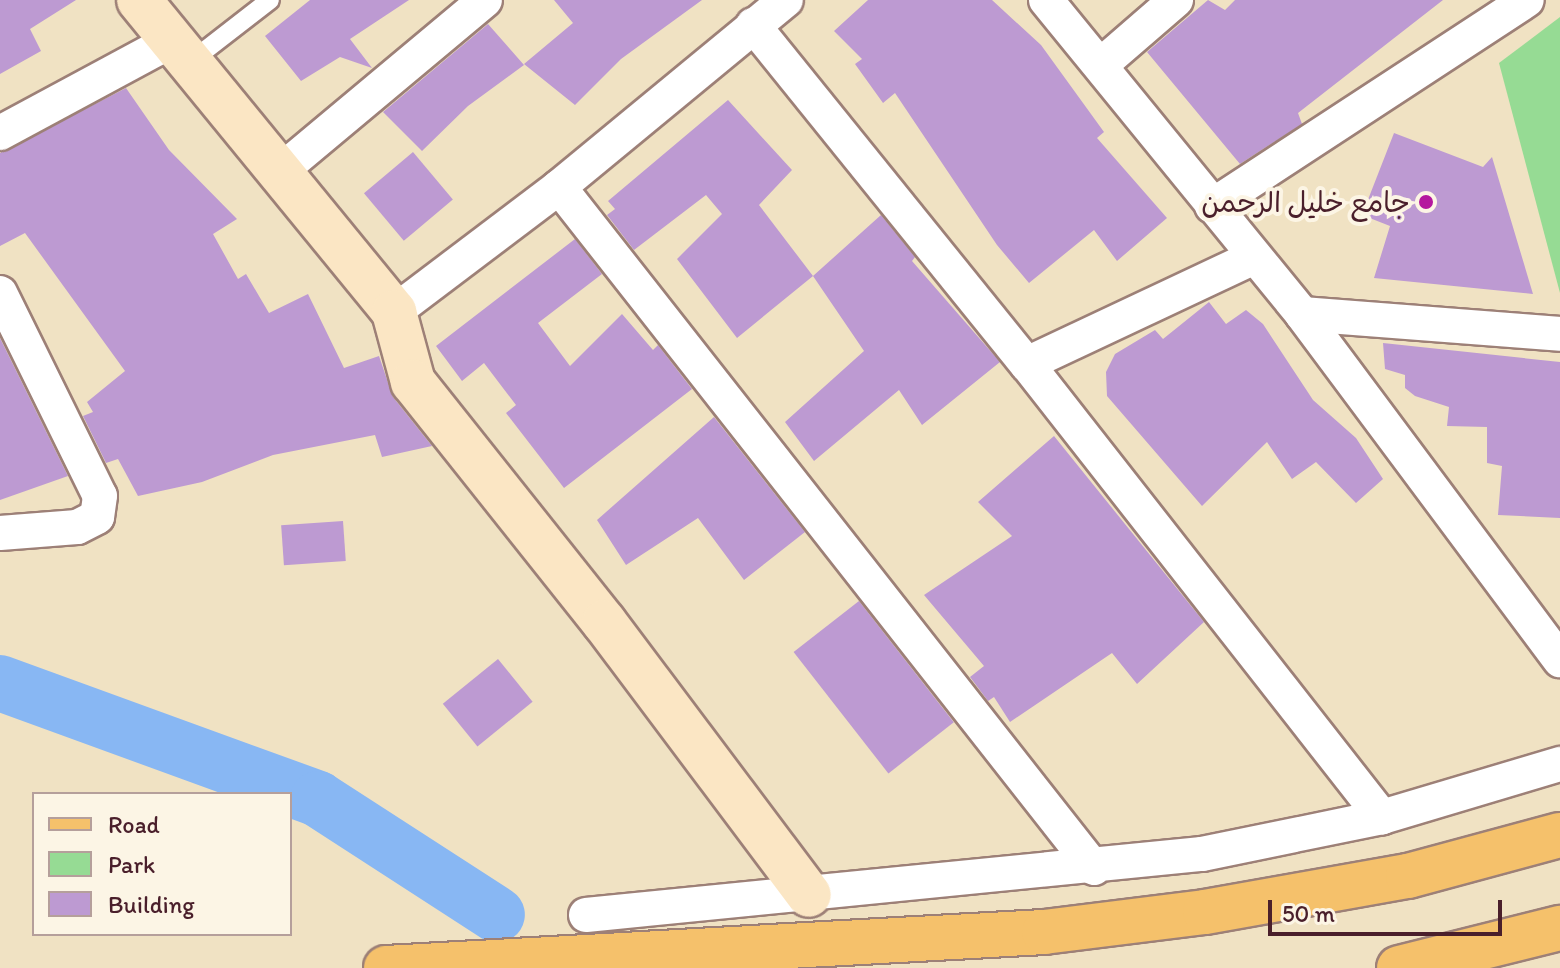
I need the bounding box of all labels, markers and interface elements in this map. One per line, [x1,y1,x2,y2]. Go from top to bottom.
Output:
place label: جامع خليل الرحمن [1201,185,1410,219]
marker: جامع خليل الرحمن [1417,193,1435,211]
legend [32,792,292,936]
text: Road [108,810,160,839]
text: Park [108,850,155,879]
scale bar [1272,884,1506,934]
text: Building [108,890,195,919]
text: 50 m [1282,899,1335,928]

